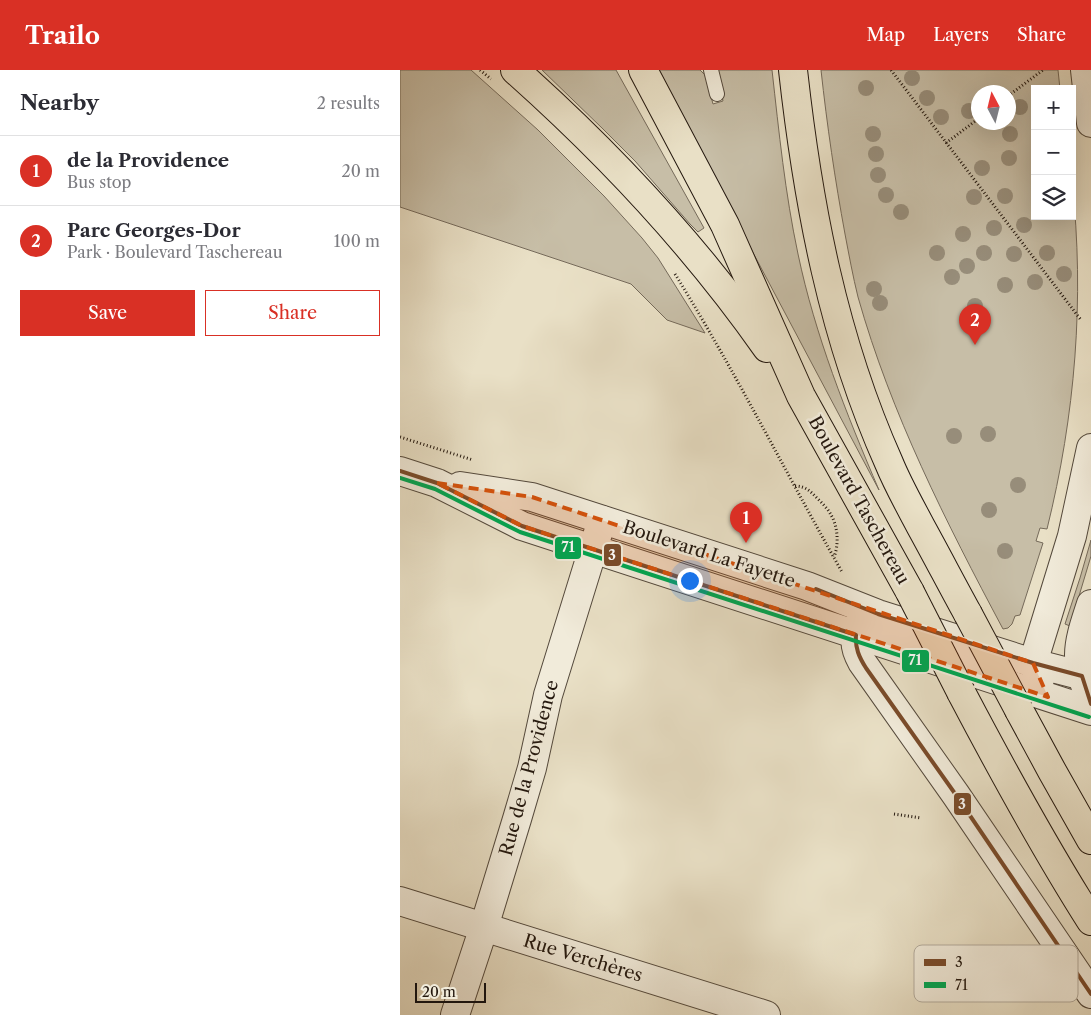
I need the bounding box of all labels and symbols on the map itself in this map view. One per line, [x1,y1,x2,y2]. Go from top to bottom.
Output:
north arrow [971,85,1016,130]
pin: 2 [959,304,991,345]
street label: Boulevard Taschereau [804,412,914,588]
pin: 1 [730,502,762,543]
street label: Boulevard La Fayette [620,516,798,592]
line badge: 71 [554,536,582,560]
text: 71 [561,538,575,556]
line badge: 3 [603,543,622,567]
text: 3 [608,546,616,564]
your location [677,568,703,594]
line badge: 71 [901,649,930,673]
text: 71 [908,651,922,669]
street label: Rue de la Providence [495,678,563,858]
line badge: 3 [953,792,972,816]
text: 3 [958,795,966,813]
street label: Rue Verchères [521,929,645,987]
legend [914,945,1078,1002]
text: 3 [955,953,963,971]
text: 71 [955,976,968,994]
scale bar [415,980,486,1003]

